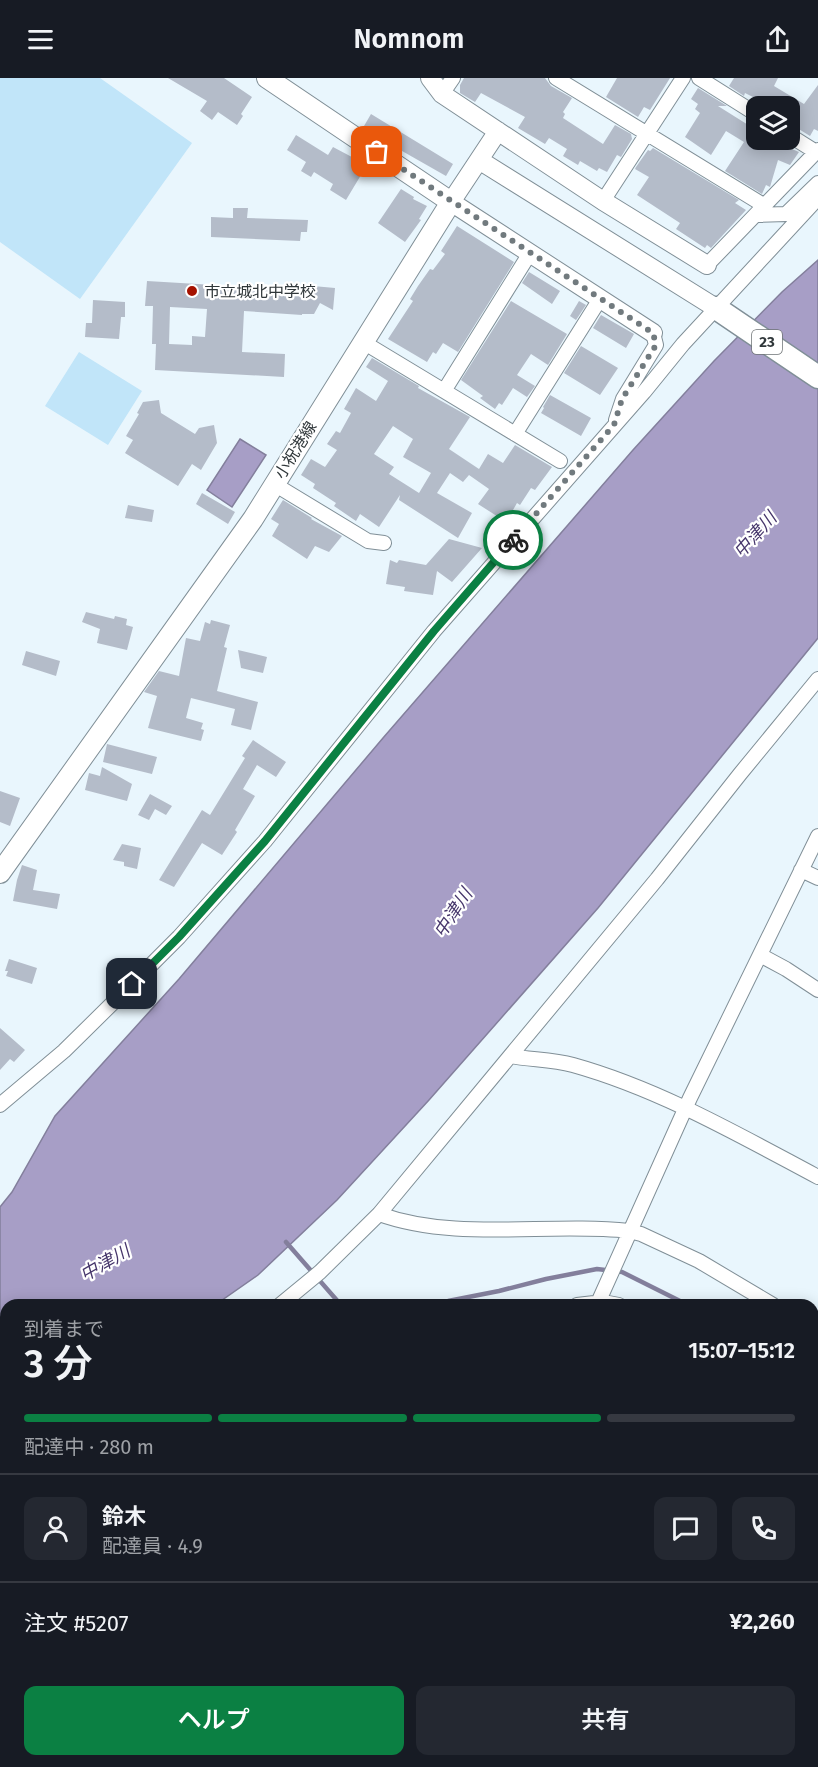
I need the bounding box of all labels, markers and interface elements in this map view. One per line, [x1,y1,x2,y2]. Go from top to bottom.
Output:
icon: menu [24,23,57,56]
text: Nomnom [354,23,465,55]
icon: share [761,23,794,56]
map controls [746,96,800,150]
button: layers [746,96,800,150]
pin [351,126,402,177]
icon: bag [360,135,393,168]
place label: 市立城北中学校 [204,282,316,301]
marker: 市立城北中学校 [185,284,199,298]
road number: 23 [752,330,782,354]
street label: 小祝港線 [270,418,320,482]
water label: 中津川 [729,506,783,562]
courier [483,510,543,570]
icon: bike [497,524,530,557]
water label: 中津川 [429,883,478,942]
pin [106,958,157,1009]
icon: home [115,967,148,1000]
water label: 中津川 [76,1239,136,1286]
text: 到着まで [24,1317,104,1341]
text: 15:07–15:12 [688,1337,795,1364]
text: 3 分 [24,1341,93,1387]
text: 配達中 · 280 m [24,1435,154,1459]
button: person [24,1497,87,1560]
button: chat [654,1497,717,1560]
button: phone [732,1497,795,1560]
text: 鈴木 [102,1503,146,1530]
text: 配達員 · 4.9 [102,1534,203,1558]
text: ¥2,260 [730,1608,795,1635]
text: 注文 #5207 [24,1610,128,1637]
button: ヘルプ [24,1686,404,1755]
button: 共有 [416,1686,795,1755]

